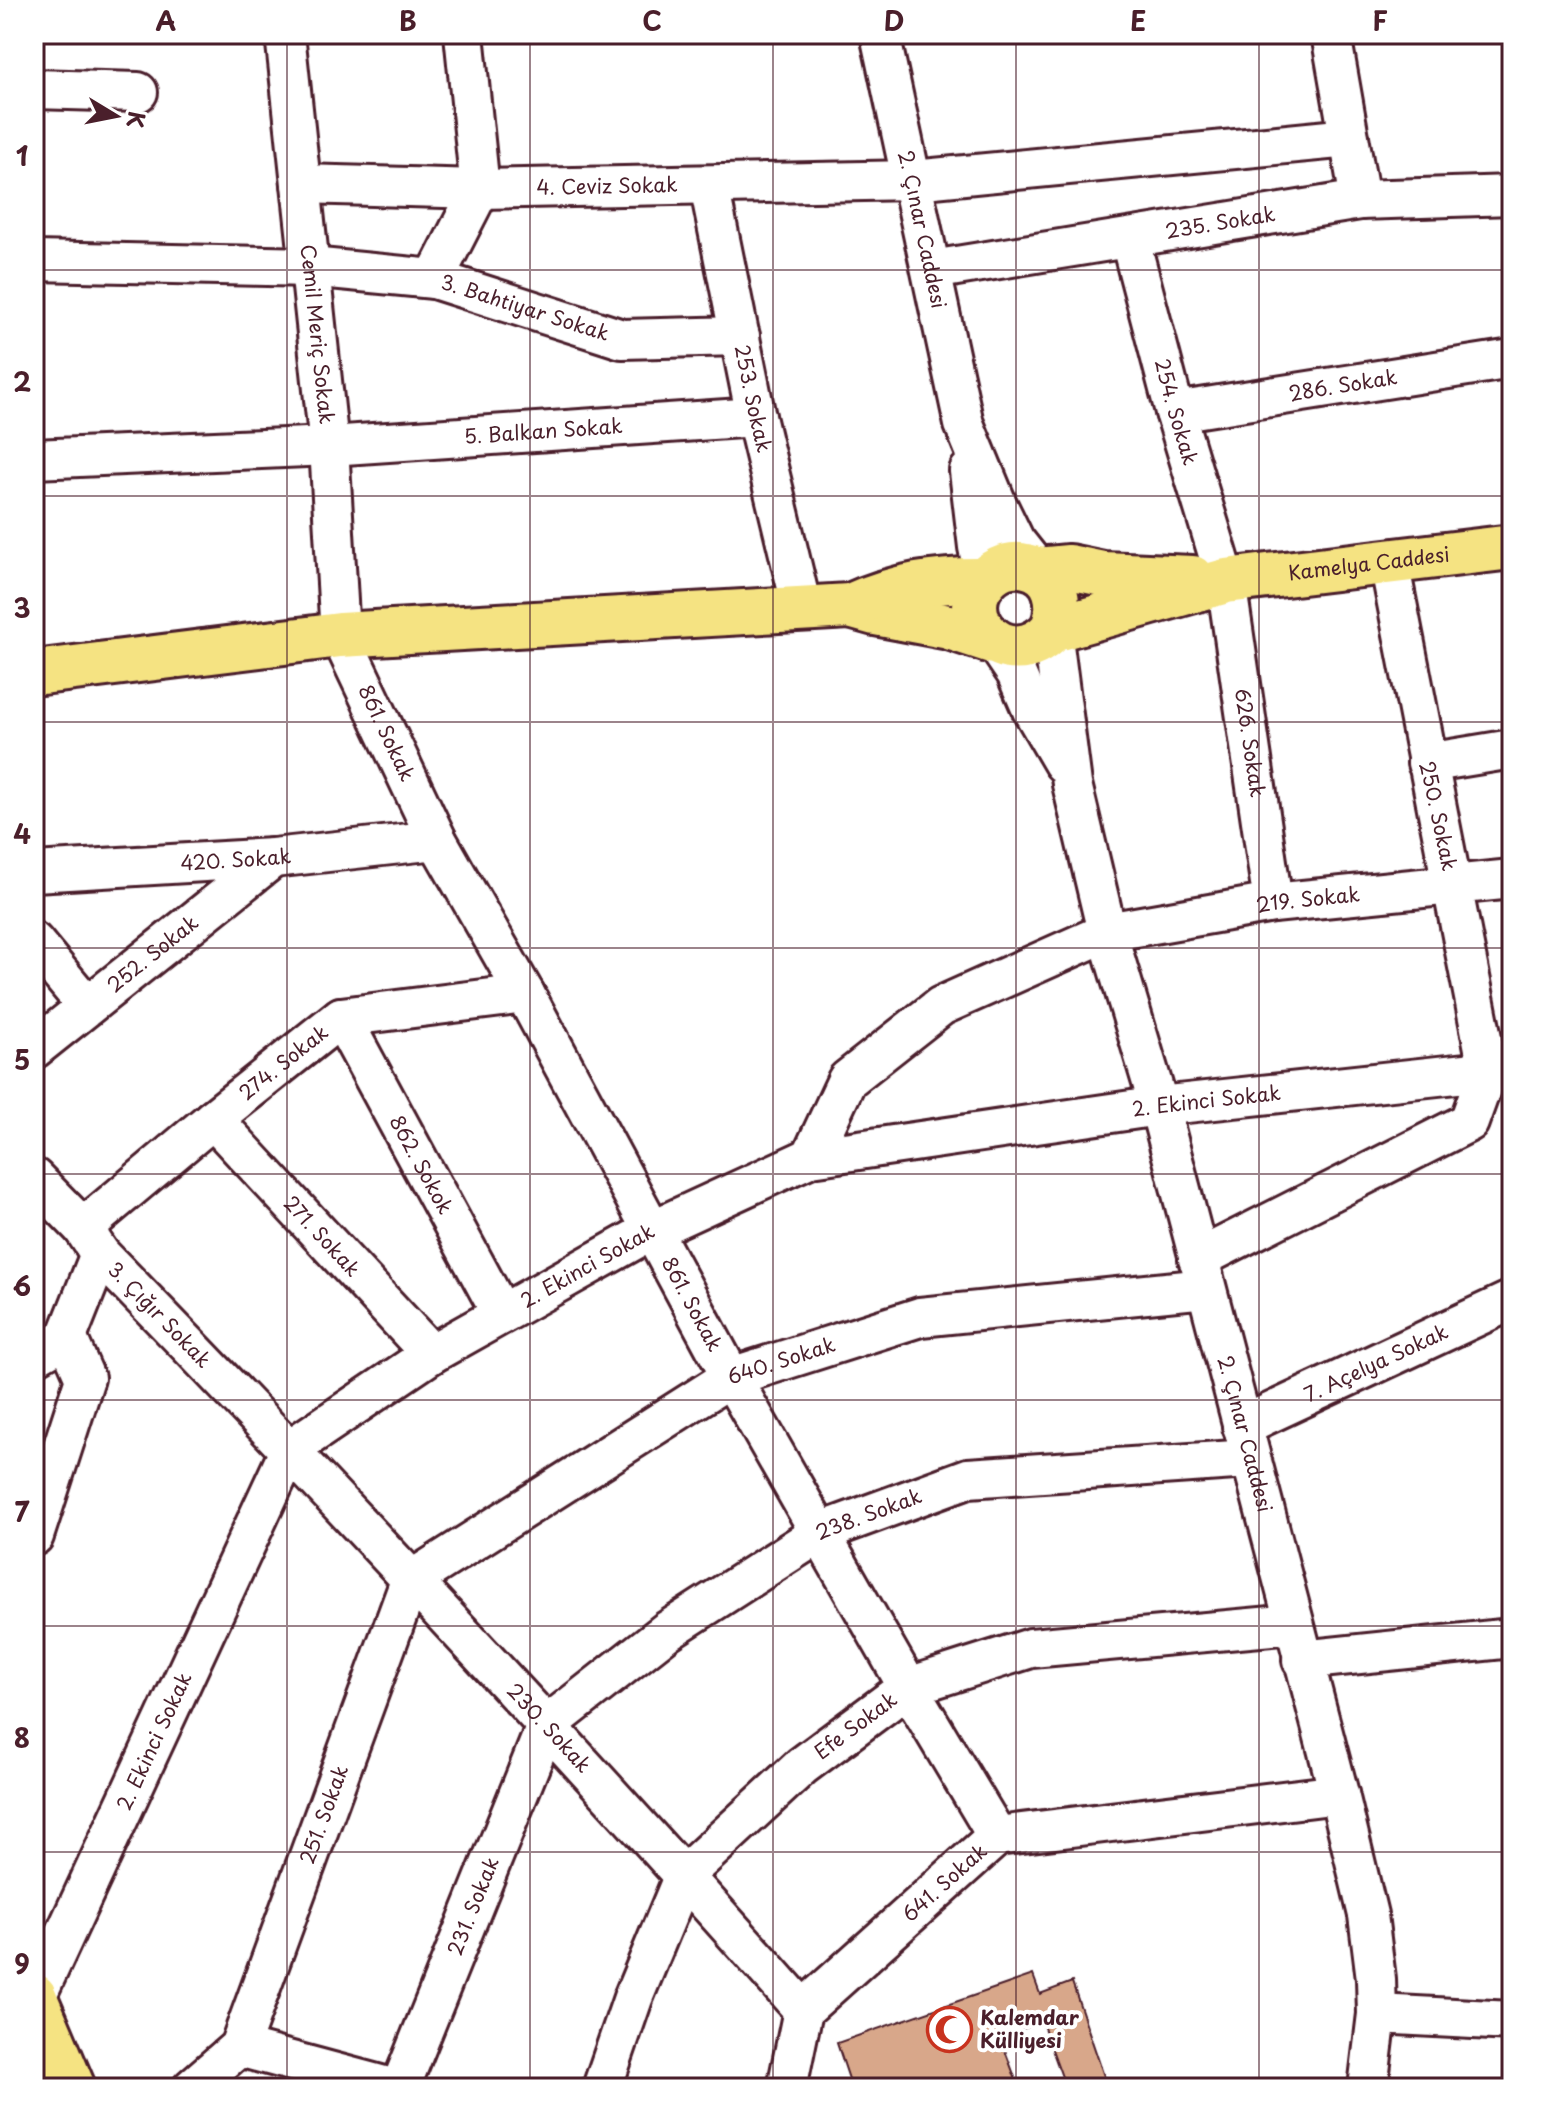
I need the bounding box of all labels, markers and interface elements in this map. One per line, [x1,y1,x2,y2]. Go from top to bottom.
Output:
text: A [156,1,176,40]
text: B [399,1,417,40]
text: C [642,1,662,40]
text: D [884,1,904,40]
text: E [1130,1,1146,40]
text: F [1372,1,1388,40]
north arrow [76,76,156,156]
text: K [120,109,155,131]
text: 1 [16,136,28,175]
street label: 2. Çınar Caddesi [891,147,955,311]
street label: 4. Ceviz Sokak [536,169,678,202]
street label: 235. Sokak [1163,198,1277,246]
street label: Cemil Meriç Sokak [294,243,343,426]
street label: 3. Bahtiyar Sokak [437,266,613,348]
street label: 253. Sokak [728,342,780,455]
street label: 254. Sokak [1148,355,1206,469]
street label: 286. Sokak [1286,361,1399,408]
text: 2 [13,362,31,401]
street label: 5. Balkan Sokak [463,410,623,451]
street label: Kamelya Caddesi [1287,539,1451,587]
text: 3 [13,588,31,627]
street label: 861. Sokak [351,679,423,786]
street label: 626. Sokak [1228,686,1273,799]
street label: 250. Sokak [1413,758,1465,873]
text: 4 [13,814,31,853]
street label: 420. Sokak [179,840,292,877]
street label: 219. Sokak [1253,878,1361,920]
street label: 252. Sokak [100,907,204,999]
street label: 274. Sokak [232,1017,334,1107]
text: 5 [14,1040,30,1079]
street label: 2. Ekinci Sokak [1130,1077,1282,1124]
street label: 862. Sokok [383,1109,461,1219]
street label: 271. Sokak [277,1188,368,1283]
street label: 2. Ekinci Sokak [515,1216,660,1315]
street label: 861. Sokak [655,1251,730,1356]
street label: 3. Çığır Sokak [101,1254,218,1374]
text: 6 [13,1266,31,1305]
street label: 7. Açelya Sokak [1299,1316,1453,1409]
street label: 640. Sokak [723,1329,839,1391]
street label: 2. Çınar Caddesi [1211,1352,1281,1515]
street label: 238. Sokak [811,1480,926,1547]
text: 7 [15,1492,30,1531]
street label: 2. Ekinci Sokak [109,1667,199,1815]
street label: 230. Sokak [500,1676,599,1779]
street label: Efe Sokak [807,1684,903,1766]
text: 8 [14,1718,30,1757]
street label: 251. Sokak [291,1761,355,1868]
street label: 641. Sokak [895,1836,993,1928]
street label: 231. Sokak [439,1852,506,1960]
text: 9 [14,1944,30,1983]
place label: Kalemdar Külliyesi [980,2002,1080,2055]
mosque icon: Kalemdar Külliyesi [925,2006,973,2054]

